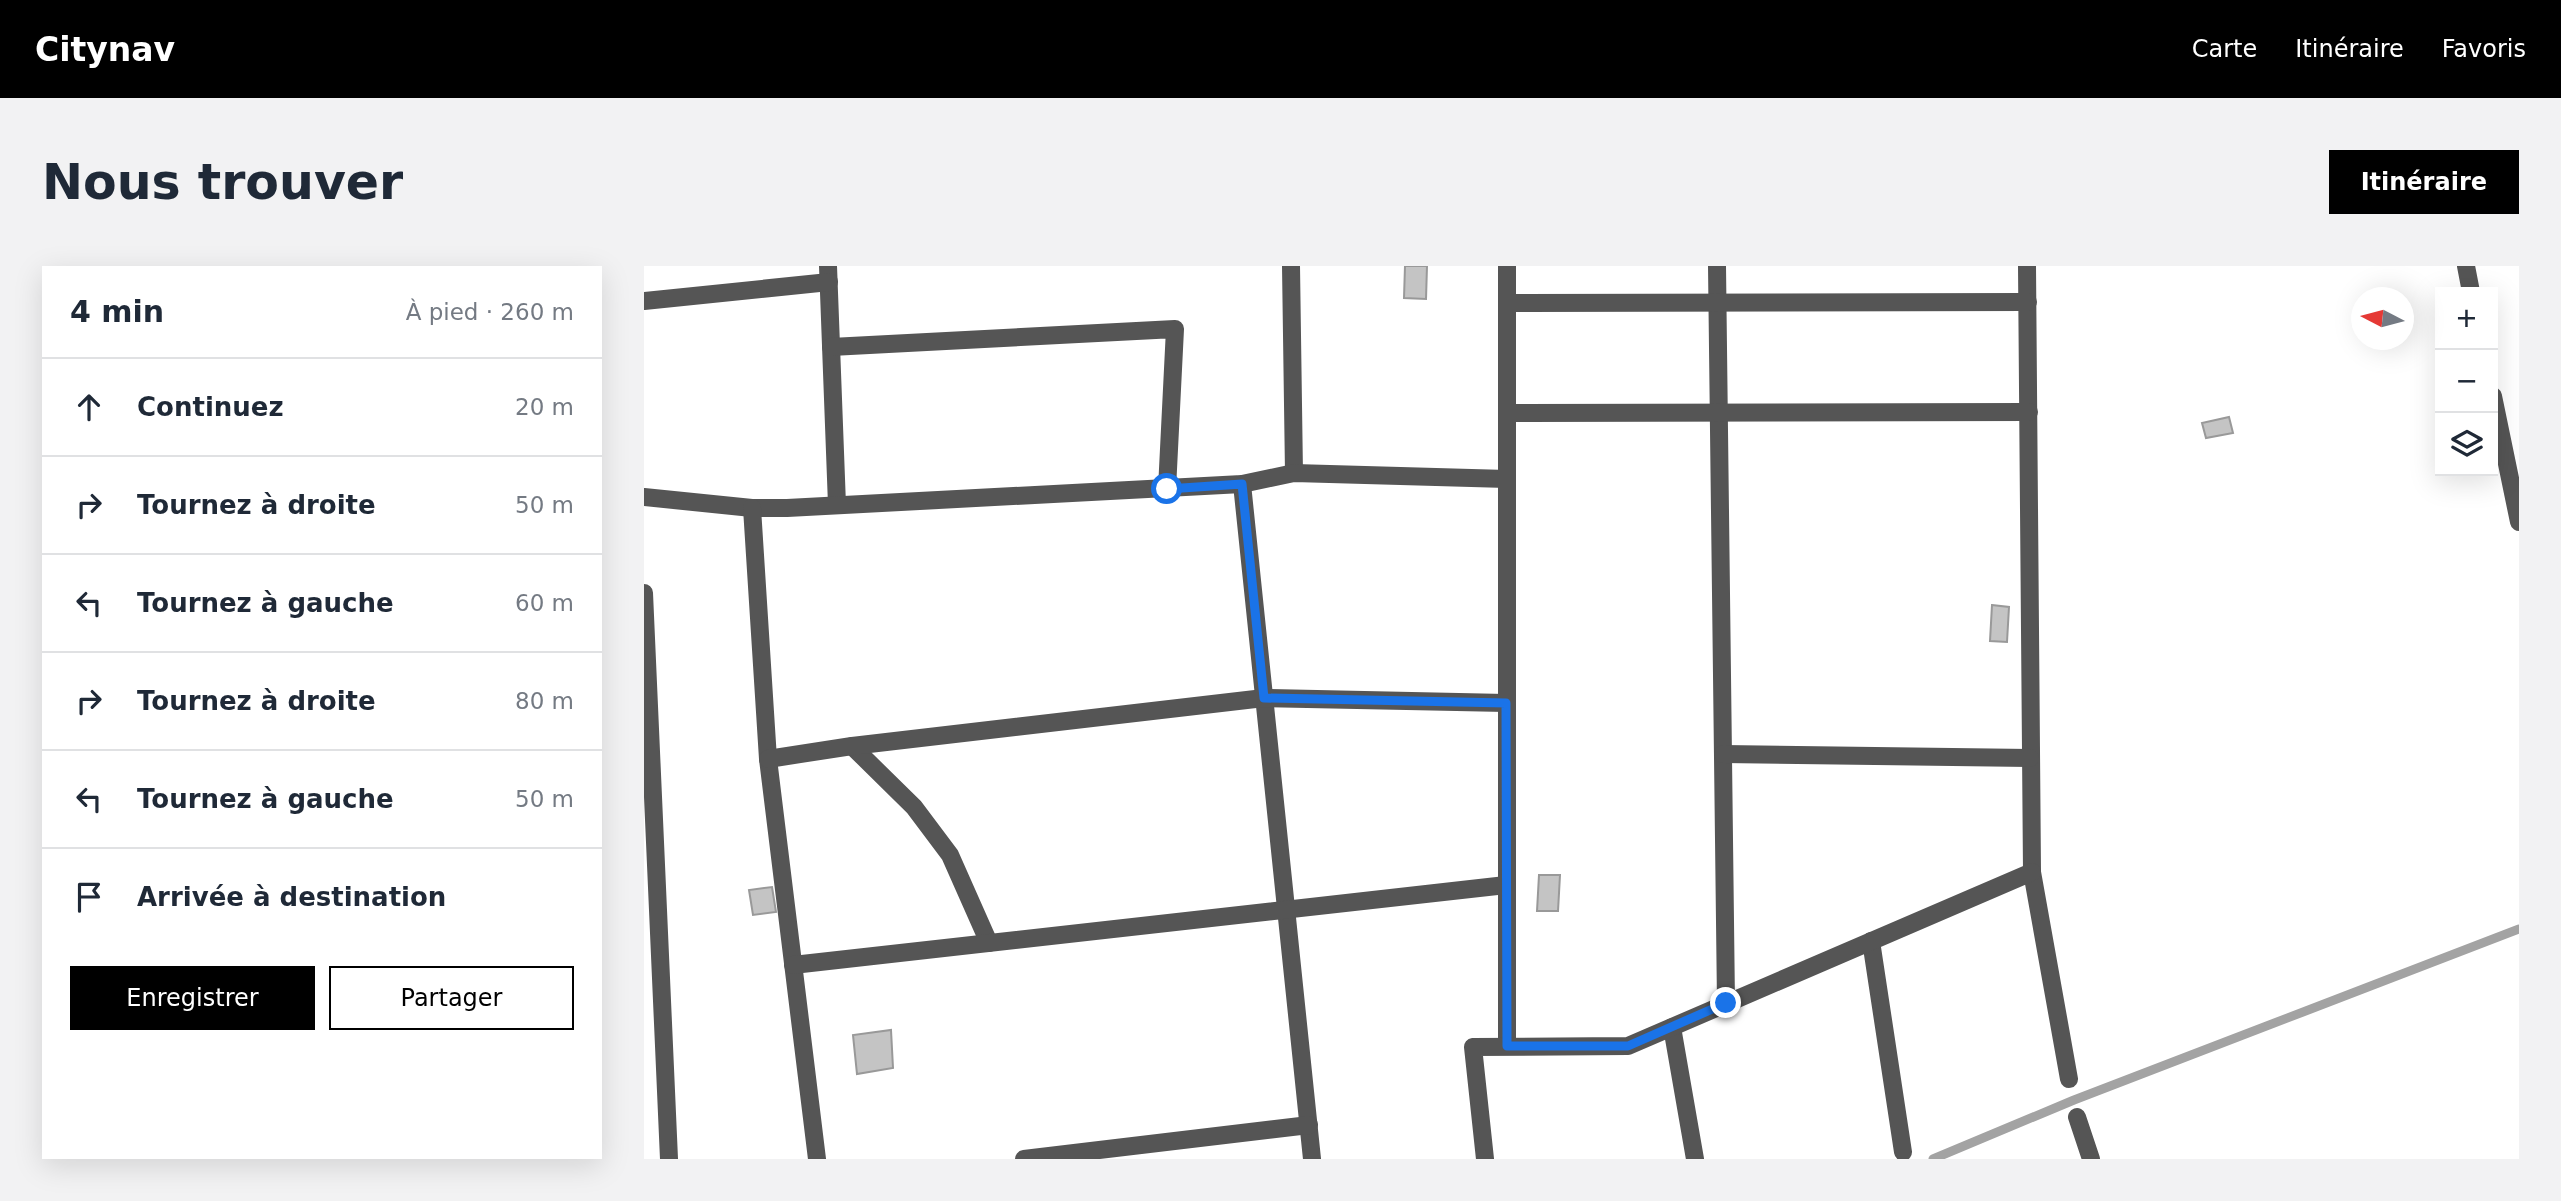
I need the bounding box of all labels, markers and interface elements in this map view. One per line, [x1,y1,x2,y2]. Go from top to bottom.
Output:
text: Citynav [35,30,175,69]
text: Carte [2192,35,2257,63]
text: Itinéraire [2295,35,2404,63]
text: Favoris [2442,35,2526,63]
button: Itinéraire [2329,150,2519,214]
text: Nous trouver [42,154,403,211]
north arrow [2351,287,2414,350]
map controls [2435,287,2498,476]
button: + [2435,287,2498,350]
text: 4 min [70,294,164,329]
text: À pied · 260 m [406,299,574,325]
button: − [2435,350,2498,413]
icon: ahead [70,388,108,426]
text: Continuez [137,392,284,422]
text: 20 m [515,394,574,420]
button: layers [2435,413,2498,476]
route start [1151,473,1182,504]
icon: right [70,486,108,524]
text: Tournez à droite [137,490,376,520]
text: 50 m [515,492,574,518]
icon: left [70,584,108,622]
text: Tournez à gauche [137,588,394,618]
text: 60 m [515,590,574,616]
icon: right [70,682,108,720]
text: Tournez à droite [137,686,376,716]
text: 80 m [515,688,574,714]
icon: left [70,780,108,818]
text: Tournez à gauche [137,784,394,814]
text: 50 m [515,786,574,812]
icon: arrive [70,878,108,916]
text: Arrivée à destination [137,882,446,912]
button: Enregistrer [70,966,315,1030]
button: Partager [329,966,574,1030]
route end [1710,987,1741,1018]

